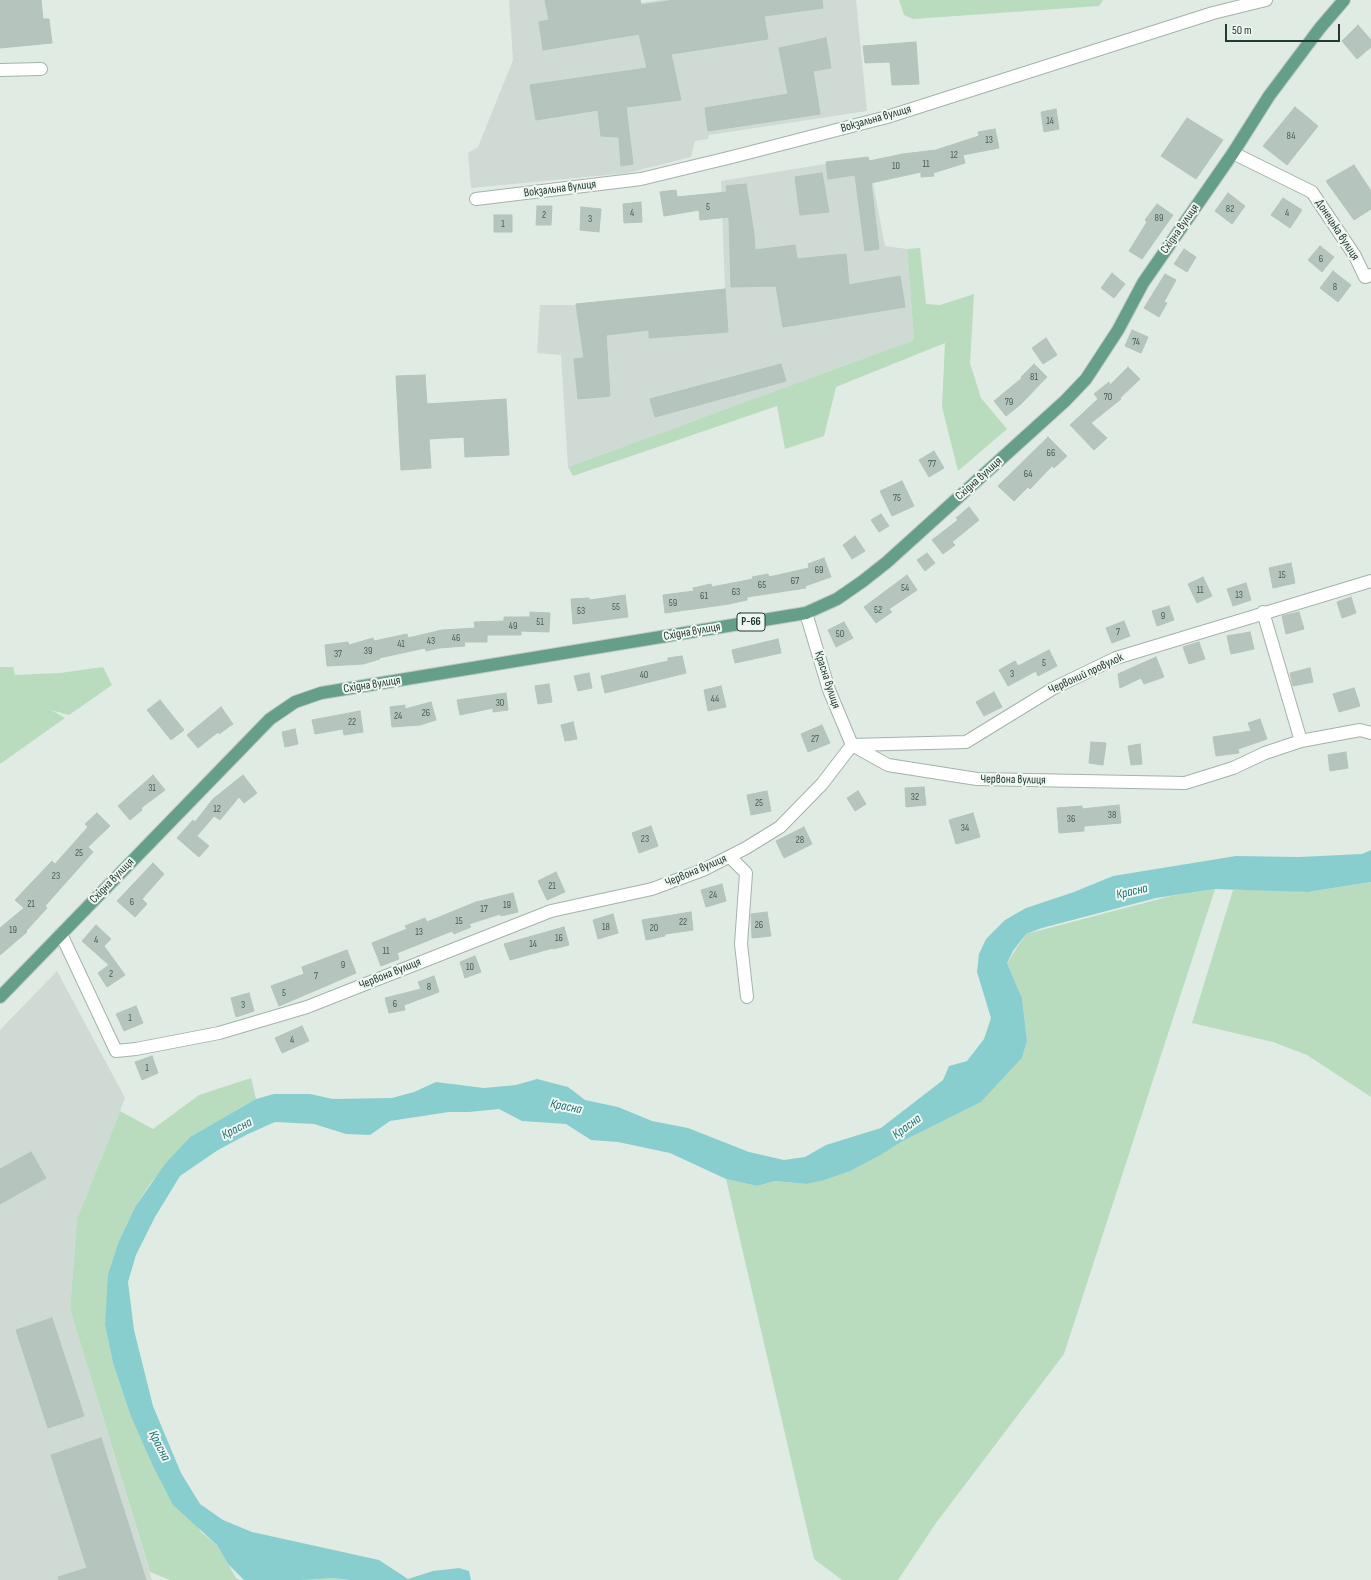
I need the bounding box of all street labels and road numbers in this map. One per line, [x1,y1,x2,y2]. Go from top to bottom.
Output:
street label: Вокзальна вулиця [839,102,913,136]
street label: Вокзальна вулиця [523,177,597,201]
street label: Донецька вулиця [1312,197,1362,263]
street label: Східна вулиця [1158,201,1202,257]
street label: Східна вулиця [953,454,1005,504]
road number: Р-66 [737,613,765,631]
street label: Східна вулиця [662,620,722,644]
street label: Красна вулиця [811,649,843,711]
street label: Червоний провулок [1046,650,1126,698]
street label: Східна вулиця [342,673,402,697]
street label: Червона вулиця [980,772,1046,788]
street label: Червона вулиця [663,852,729,890]
street label: Східна вулиця [87,855,137,907]
street label: Червона вулиця [357,955,423,993]

